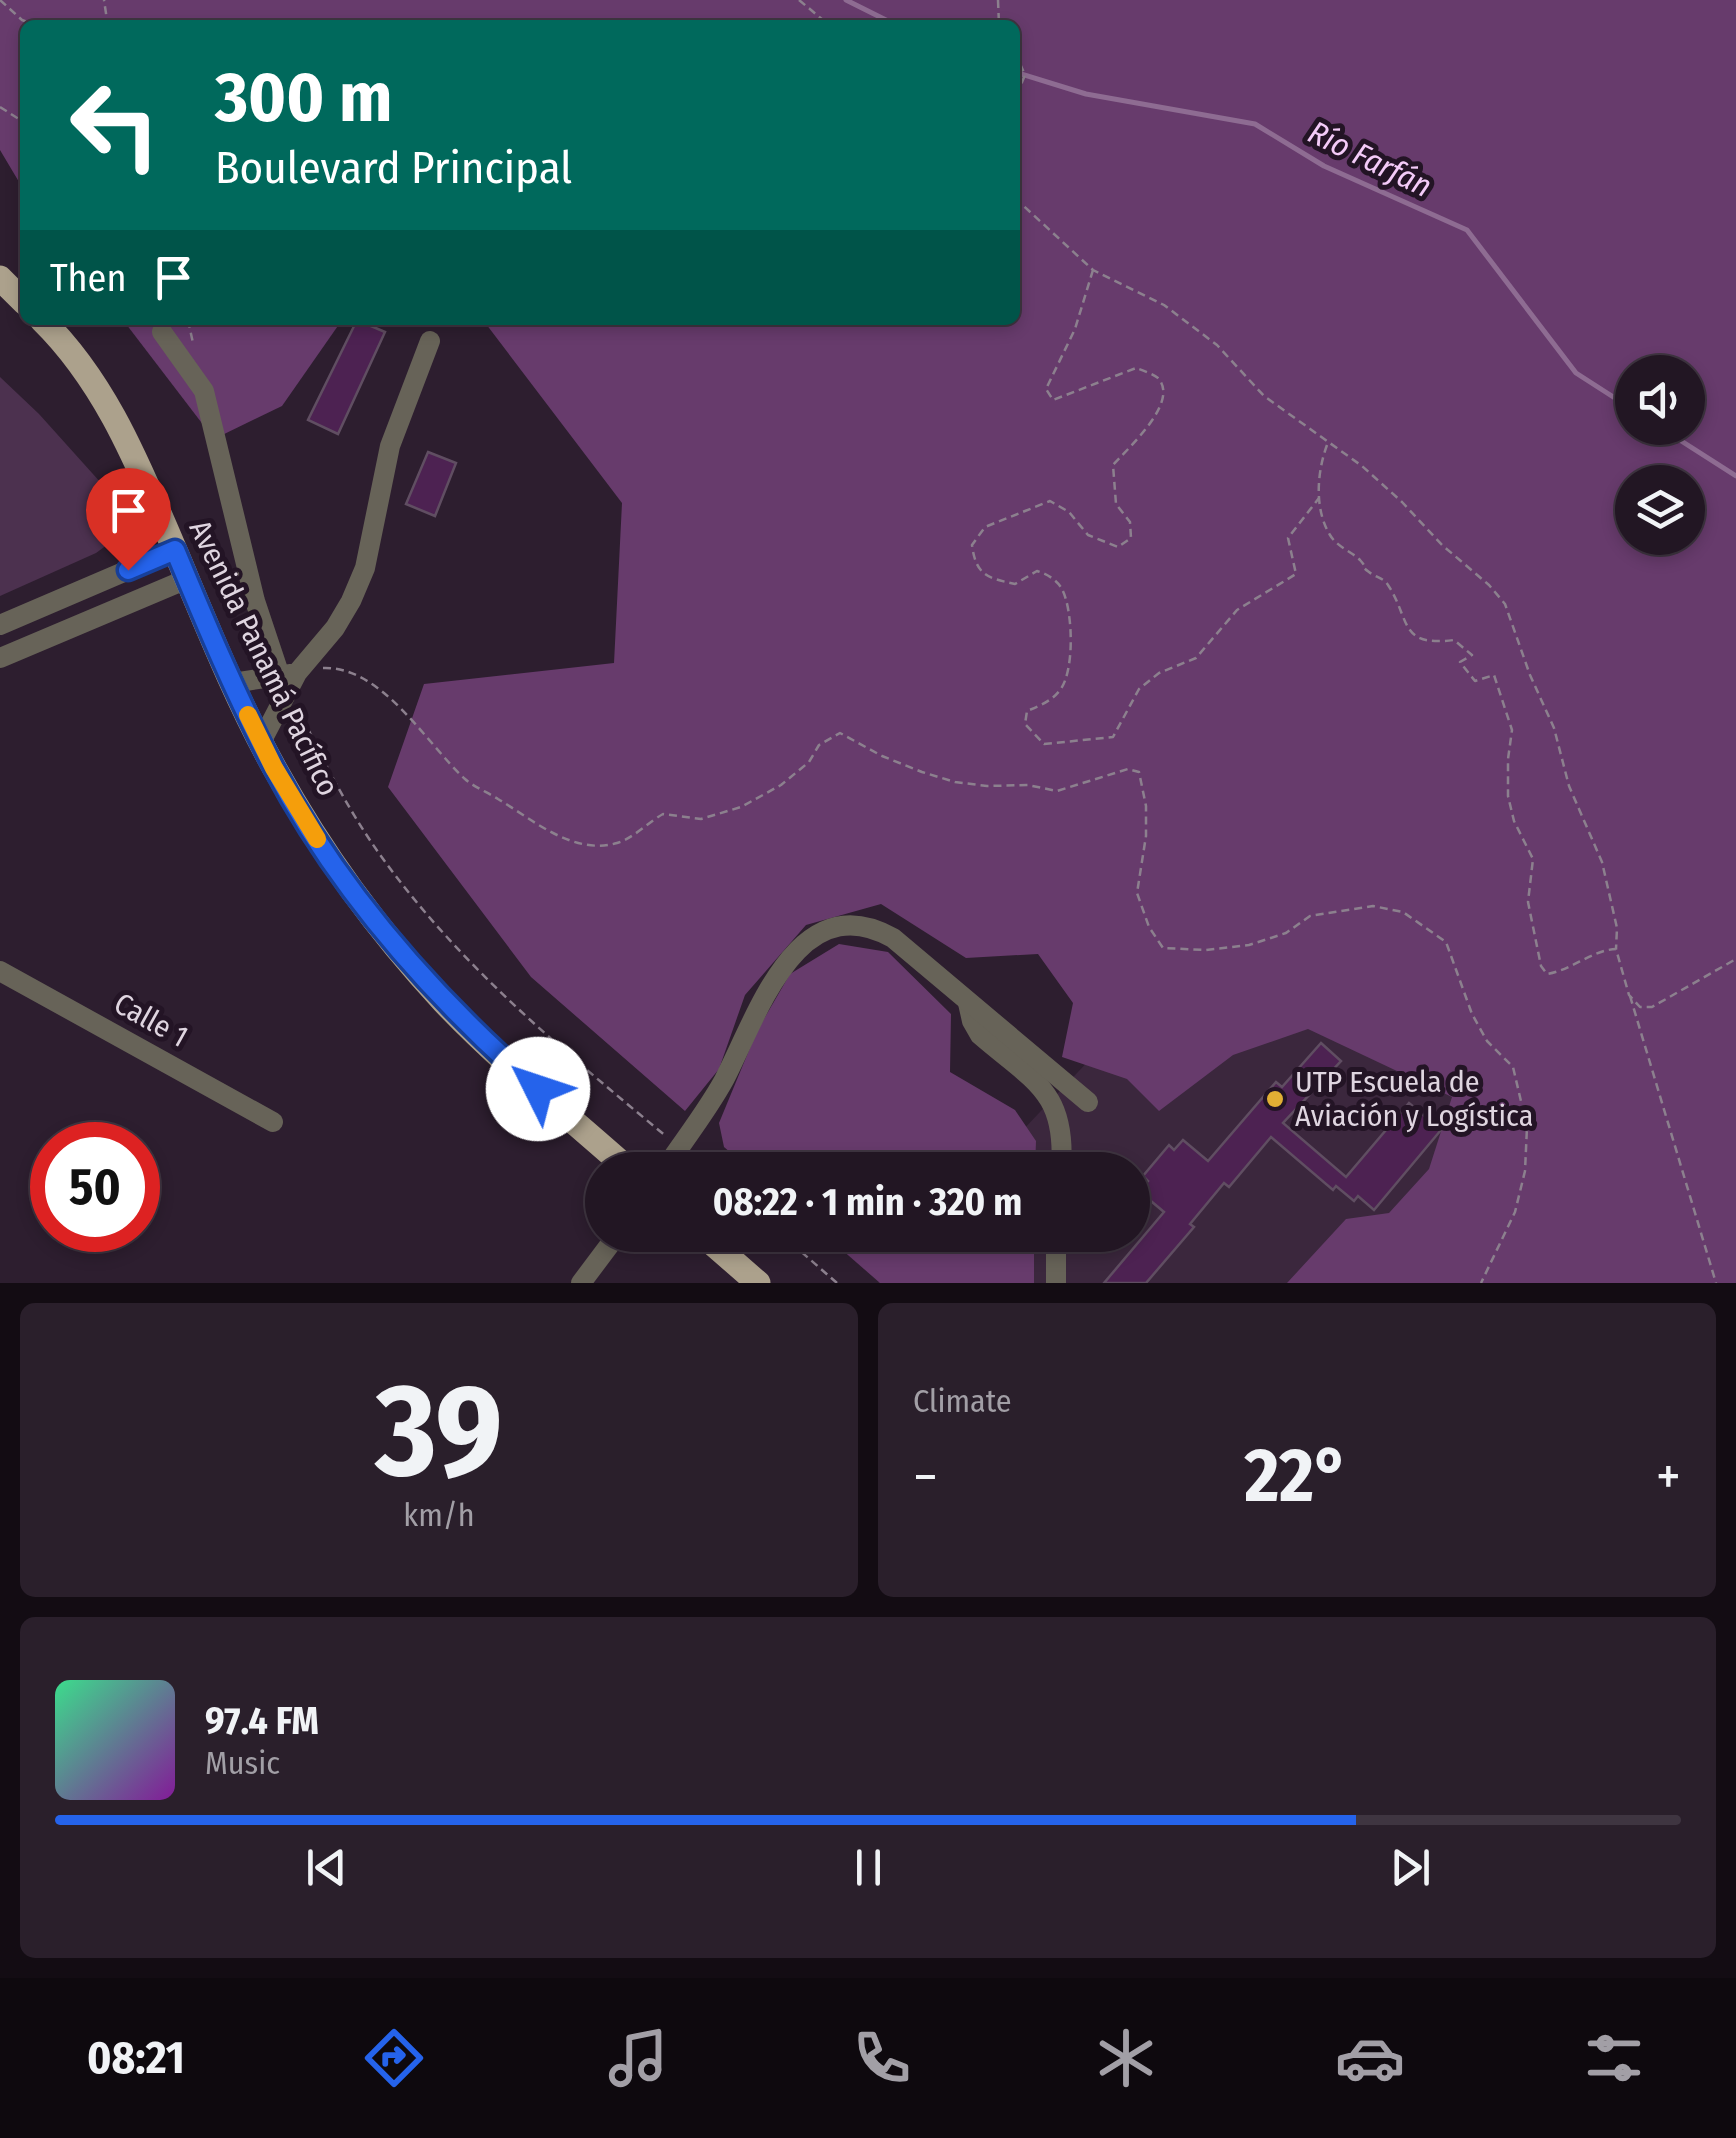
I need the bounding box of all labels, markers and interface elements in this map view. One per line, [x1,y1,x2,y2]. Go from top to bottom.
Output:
text: 300 m [215,56,393,140]
icon: left [50,60,180,190]
water label: Río Farfán [1302,113,1438,205]
text: Boulevard Principal [215,141,572,195]
icon: arrive [146,250,201,305]
text: Then [50,255,126,301]
map controls [1615,355,1705,555]
button: sound [1615,355,1705,445]
button: layers [1615,465,1705,555]
pin [86,468,171,571]
icon: arrive [101,483,156,538]
street label: Avenida Panamá Pacífico [182,514,346,802]
street label: Calle 1 [108,985,194,1055]
position arrow [486,1037,590,1141]
place label: UTP Escuela de Aviación y Logística [1295,1064,1533,1134]
marker: UTP Escuela de Aviación y Logística [1264,1088,1286,1110]
speed limit sign: 50 [30,1122,160,1252]
text: 08:22 · 1 min · 320 m [713,1179,1022,1225]
text: 39 [375,1353,503,1509]
text: Climate [913,1382,1012,1420]
text: 22° [1245,1431,1349,1521]
text: − [913,1444,938,1510]
text: + [1656,1444,1681,1510]
text: km/h [403,1496,475,1534]
text: 97.4 FM [205,1698,319,1744]
text: Music [205,1744,280,1782]
icon: previous [299,1840,354,1895]
icon: pause [841,1840,896,1895]
icon: next [1383,1840,1438,1895]
icon: directions [359,2023,429,2093]
icon: music [603,2023,673,2093]
icon: phone [847,2023,917,2093]
icon: climate [1091,2023,1161,2093]
icon: car [1335,2023,1405,2093]
icon: filters [1579,2023,1649,2093]
text: 08:21 [87,2031,185,2085]

